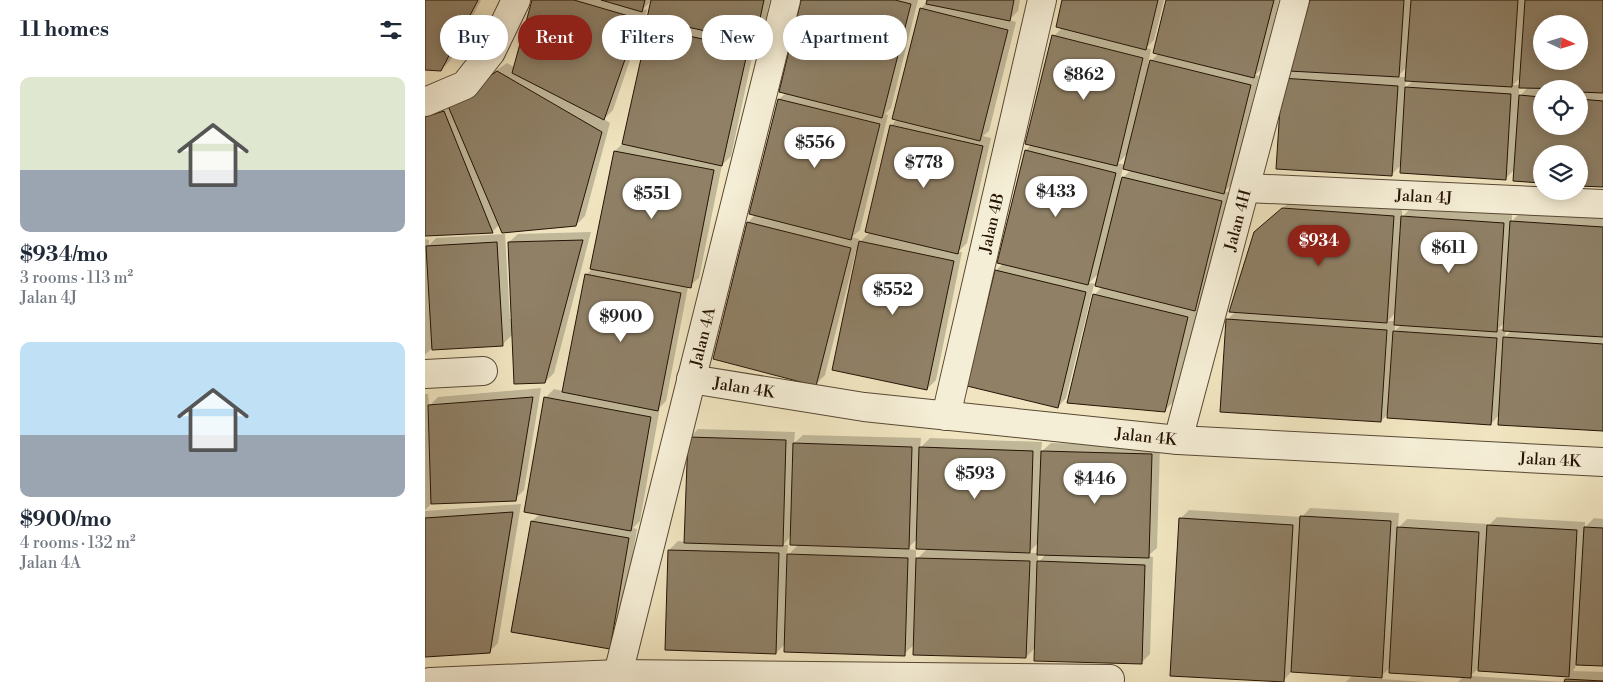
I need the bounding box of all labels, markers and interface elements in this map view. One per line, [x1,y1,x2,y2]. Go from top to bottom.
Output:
chip: Buy [440,15,508,60]
chip: Rent [518,15,592,60]
chip: Filters [602,15,692,60]
chip: New [702,15,773,60]
chip: Apartment [783,15,907,60]
north arrow [1533,15,1587,70]
map controls [1533,15,1588,200]
icon: filters [377,16,405,44]
text: 11 homes [20,17,109,43]
pin: $862 [1054,58,1114,101]
text: $862 [1064,65,1104,85]
button: locate [1533,80,1588,135]
icon: home [168,110,258,200]
pin: $556 [785,126,845,169]
text: $556 [795,133,835,153]
button: layers [1533,145,1588,200]
pin: $778 [894,146,954,189]
text: $778 [905,153,943,173]
pin: $433 [1026,176,1086,218]
pin: $551 [622,178,682,220]
text: $433 [1036,182,1076,202]
text: $551 [633,184,671,204]
street label: Jalan 4J [1394,185,1453,208]
street label: Jalan 4H [1220,187,1256,254]
street label: Jalan 4B [975,191,1009,256]
pin: $934 [1289,224,1349,267]
text: $934 [1299,231,1339,251]
pin: $611 [1419,232,1479,274]
text: $611 [1431,238,1467,258]
text: $934/mo [20,242,108,268]
text: 3 rooms · 113 m² [20,268,133,288]
pin: $552 [863,274,923,316]
text: $552 [873,280,913,300]
text: Jalan 4J [20,288,77,308]
pin: $900 [591,300,651,343]
street label: Jalan 4A [686,304,720,370]
text: $900 [600,307,642,327]
street label: Jalan 4K [711,373,777,403]
icon: home [168,375,258,465]
street label: Jalan 4K [1113,424,1179,450]
street label: Jalan 4K [1518,448,1583,472]
pin: $593 [945,458,1005,500]
pin: $446 [1065,462,1125,505]
text: $593 [955,464,995,484]
text: $446 [1074,469,1116,489]
text: $900/mo [20,507,112,533]
text: 4 rooms · 132 m² [20,533,136,553]
text: Jalan 4A [20,553,81,573]

